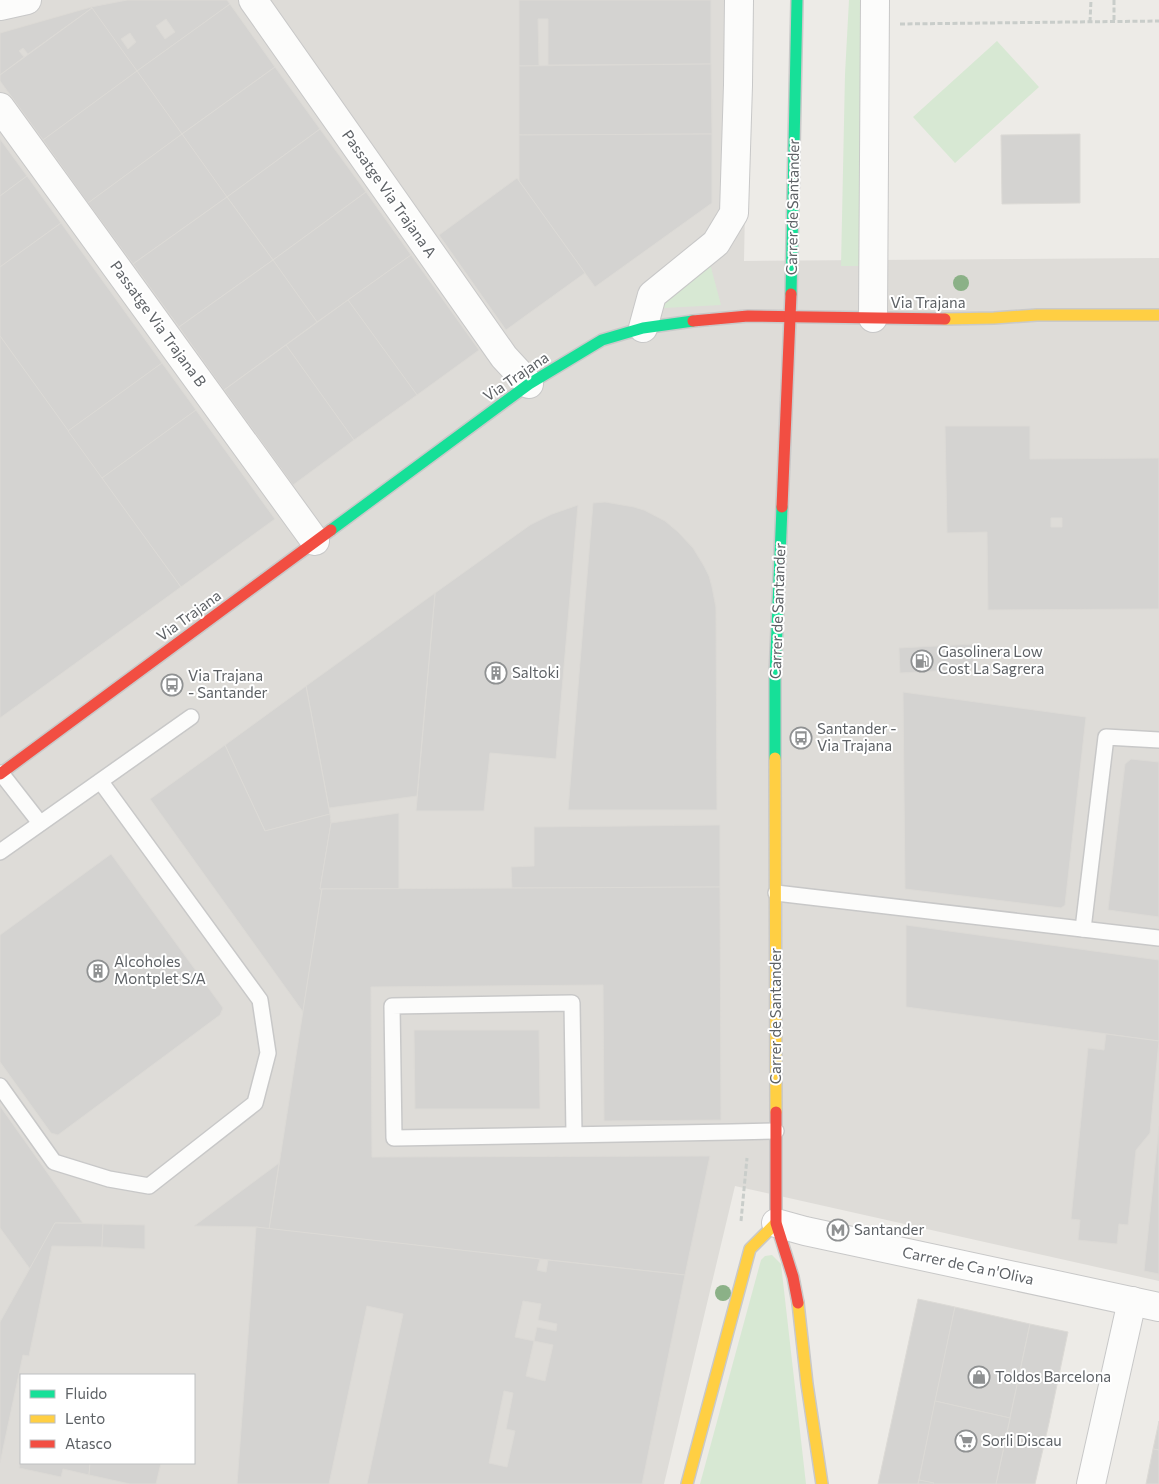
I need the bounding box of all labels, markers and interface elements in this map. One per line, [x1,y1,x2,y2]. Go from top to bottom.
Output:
street label: Passatge Via Trajana A [339,126,441,261]
street label: Carrer de Santander [782,139,802,275]
street label: Passatge Via Trajana B [107,257,211,390]
street label: Via Trajana [890,293,966,311]
street label: Via Trajana [479,348,552,405]
street label: Carrer de Santander [766,542,788,679]
street label: Via Trajana [153,586,224,645]
place label: Gasolinera Low Cost La Sagrera [938,642,1044,677]
fuel station icon: Gasolinera Low Cost La Sagrera [910,649,934,673]
building icon: Saltoki [484,661,508,685]
place label: Saltoki [512,663,559,681]
place label: Via Trajana - Santander [188,666,268,701]
bus stop icon: Via Trajana - Santander [160,673,184,697]
place label: Santander - Via Trajana [817,719,897,754]
bus stop icon: Santander - Via Trajana [789,726,813,750]
street label: Carrer de Santander [766,948,784,1084]
place label: Alcoholes Montplet S/A [114,952,206,987]
building icon: Alcoholes Montplet S/A [86,959,110,983]
metro station icon: Santander [826,1218,850,1242]
place label: Santander [854,1220,924,1238]
street label: Carrer de Ca n'Oliva [901,1242,1036,1288]
shop icon: Toldos Barcelona [967,1365,991,1389]
place label: Toldos Barcelona [995,1367,1111,1385]
legend [20,1374,195,1464]
text: Fluido [65,1384,107,1402]
text: Lento [65,1409,105,1427]
supermarket icon: Sorli Discau [954,1429,978,1453]
place label: Sorli Discau [982,1431,1062,1449]
text: Atasco [65,1434,112,1452]

